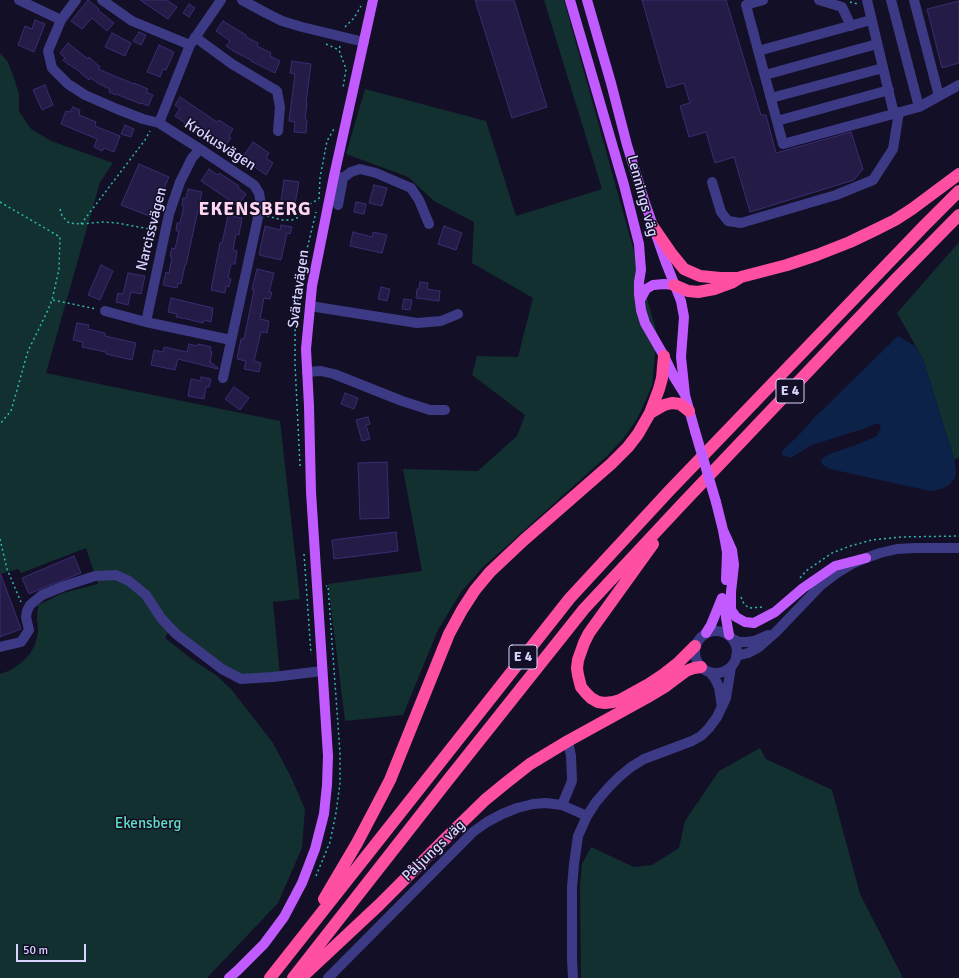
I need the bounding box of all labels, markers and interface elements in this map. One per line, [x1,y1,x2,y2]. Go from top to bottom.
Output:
street label: Krokusvägen [181,115,259,175]
street label: Lennings väg [622,153,662,239]
street label: Narcissvägen [133,185,171,273]
district label: EKENSBERG [199,199,311,221]
street label: Svärtavägen [285,249,313,329]
road number: E 4 [776,379,804,403]
road number: E 4 [509,645,537,669]
park label: Ekensberg [115,815,181,833]
street label: Påljungs väg [399,816,469,886]
scale bar [18,936,88,962]
text: 50 m [23,943,48,958]

